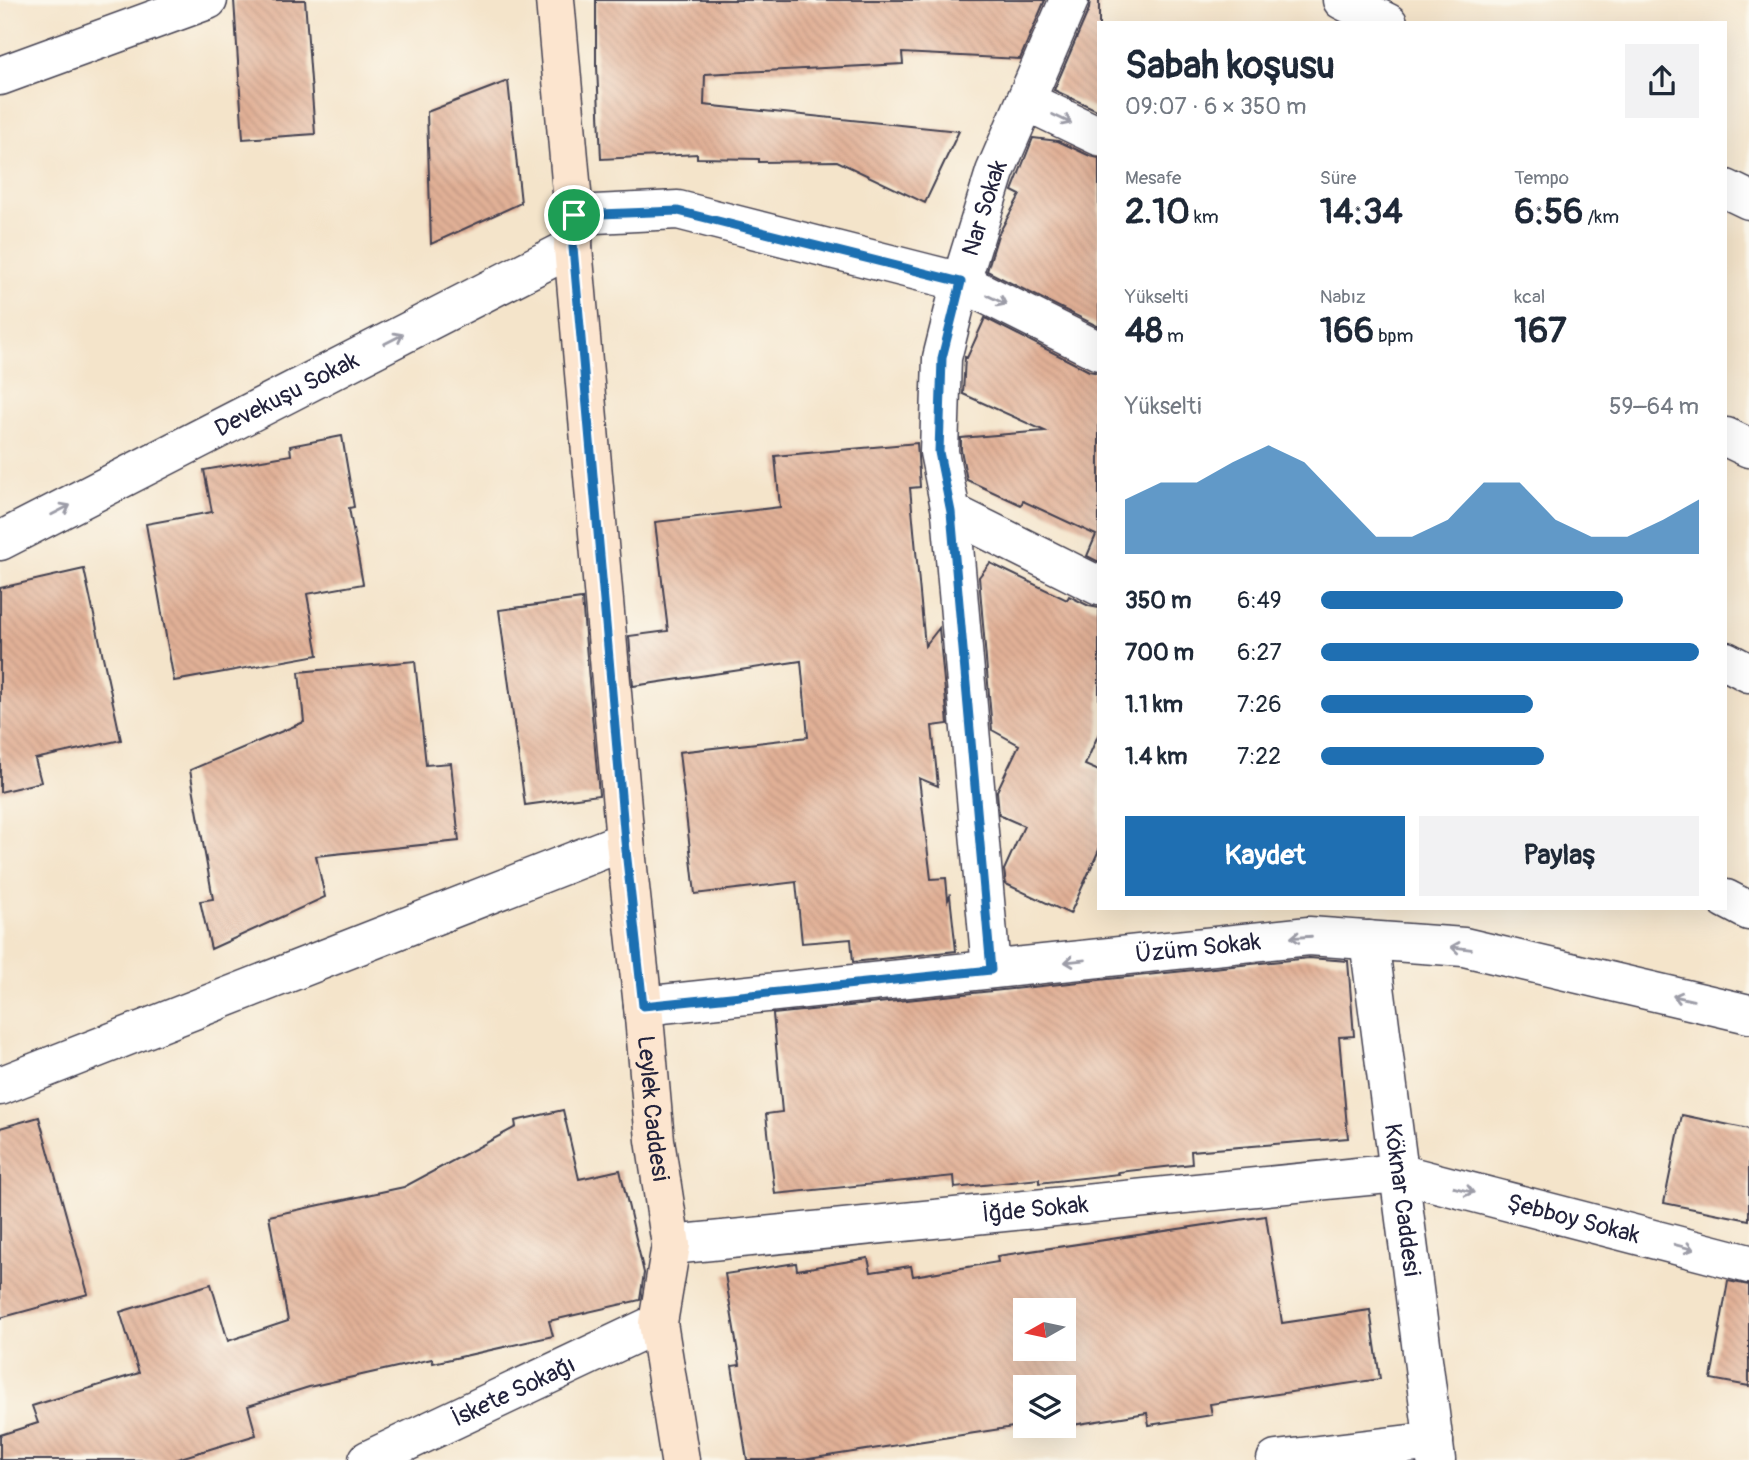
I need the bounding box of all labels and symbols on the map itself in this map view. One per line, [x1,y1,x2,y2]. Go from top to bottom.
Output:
one-way arrow [1051,112,1072,126]
street label: Nar Sokak [955,155,1013,260]
pin [544,185,604,245]
one-way arrow [986,294,1007,307]
one-way arrow [383,331,404,345]
street label: Devekuşu Sokak [210,345,363,443]
one-way arrow [50,502,71,516]
street label: Üzüm Sokak [1134,927,1262,969]
one-way arrow [1290,931,1313,944]
one-way arrow [1450,941,1473,954]
one-way arrow [1064,954,1086,967]
one-way arrow [1672,991,1694,1004]
street label: Leylek Caddesi [631,1034,676,1183]
street label: Köknar Caddesi [1378,1122,1427,1278]
one-way arrow [1452,1184,1475,1197]
street label: Şebboy Sokak [1504,1187,1643,1250]
street label: İğde Sokak [981,1189,1090,1229]
one-way arrow [1672,1241,1695,1254]
north arrow [1013,1298,1076,1362]
street label: İskete Sokağı [447,1350,580,1433]

